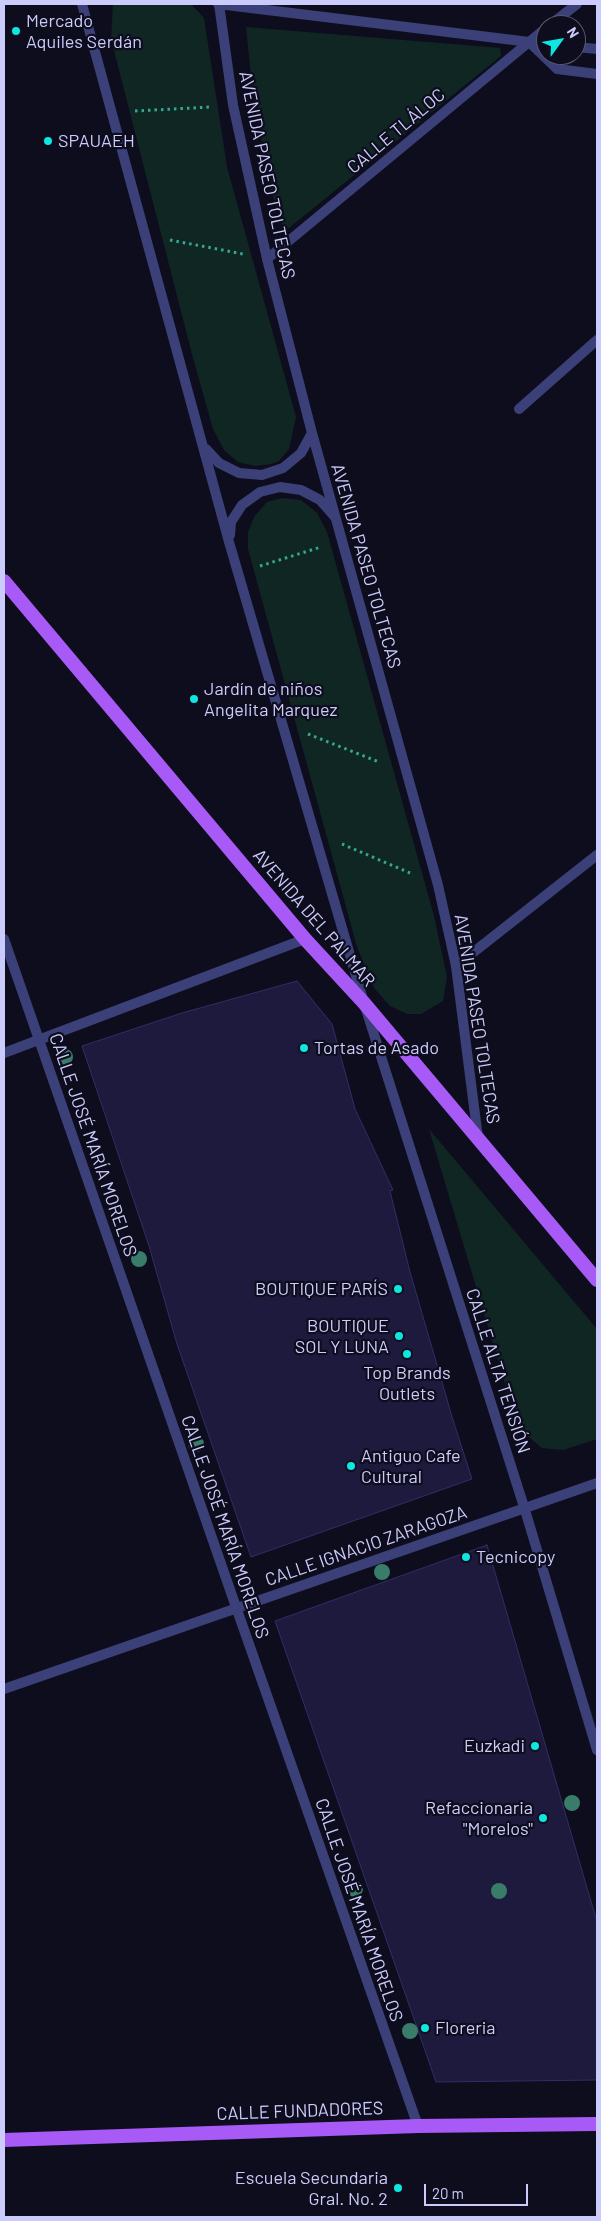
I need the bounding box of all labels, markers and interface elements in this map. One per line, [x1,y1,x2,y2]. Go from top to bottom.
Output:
place label: Mercado Aquiles Serdán [26,10,142,52]
north arrow [536,15,586,65]
text: N [564,24,583,41]
marker: Mercado Aquiles Serdán [10,25,22,37]
street label: AVENIDA PASEO TOLTECAS [234,69,300,281]
street label: CALLE TLÁLOC [343,84,449,178]
place label: SPAUAEH [58,130,135,152]
marker: SPAUAEH [42,135,54,147]
street label: AVENIDA PASEO TOLTECAS [326,461,406,671]
place label: Jardín de niños Angelita Marquez [204,678,338,721]
marker: Jardín de niños Angelita Marquez [188,693,200,705]
street label: AVENIDA DEL PALMAR [248,845,380,991]
street label: AVENIDA PASEO TOLTECAS [450,913,504,1125]
street label: CALLE JOSÉ MARÍA MORELOS [45,1030,141,1260]
place label: Tortas de Asado [314,1037,439,1059]
marker: Tortas de Asado [298,1042,310,1054]
place label: BOUTIQUE PARÍS [255,1278,388,1300]
marker: BOUTIQUE PARÍS [392,1283,404,1295]
street label: CALLE ALTA TENSIÓN [461,1286,535,1456]
place label: BOUTIQUE SOL Y LUNA [295,1315,389,1358]
marker: BOUTIQUE SOL Y LUNA [393,1330,405,1342]
marker: Top Brands Outlets [401,1348,413,1360]
place label: Top Brands Outlets [363,1362,451,1405]
street label: CALLE JOSÉ MARÍA MORELOS [177,1412,273,1642]
place label: Antiguo Cafe Cultural [361,1445,461,1488]
marker: Antiguo Cafe Cultural [345,1460,357,1472]
street label: CALLE IGNACIO ZARAGOZA [262,1501,470,1591]
place label: Tecnicopy [476,1546,555,1568]
marker: Tecnicopy [460,1551,472,1563]
place label: Euzkadi [464,1735,525,1757]
marker: Euzkadi [529,1740,541,1752]
street label: CALLE JOSÉ MARÍA MORELOS [311,1795,407,2025]
place label: Refaccionaria "Morelos" [425,1797,533,1840]
marker: Refaccionaria "Morelos" [537,1812,549,1824]
place label: Floreria [435,2017,496,2039]
marker: Floreria [419,2022,431,2034]
street label: CALLE FUNDADORES [216,2097,384,2125]
place label: Escuela Secundaria Gral. No. 2 [235,2167,388,2210]
scale bar [426,2174,530,2206]
marker: Escuela Secundaria Gral. No. 2 [392,2182,404,2194]
text: 20 m [432,2184,464,2202]

